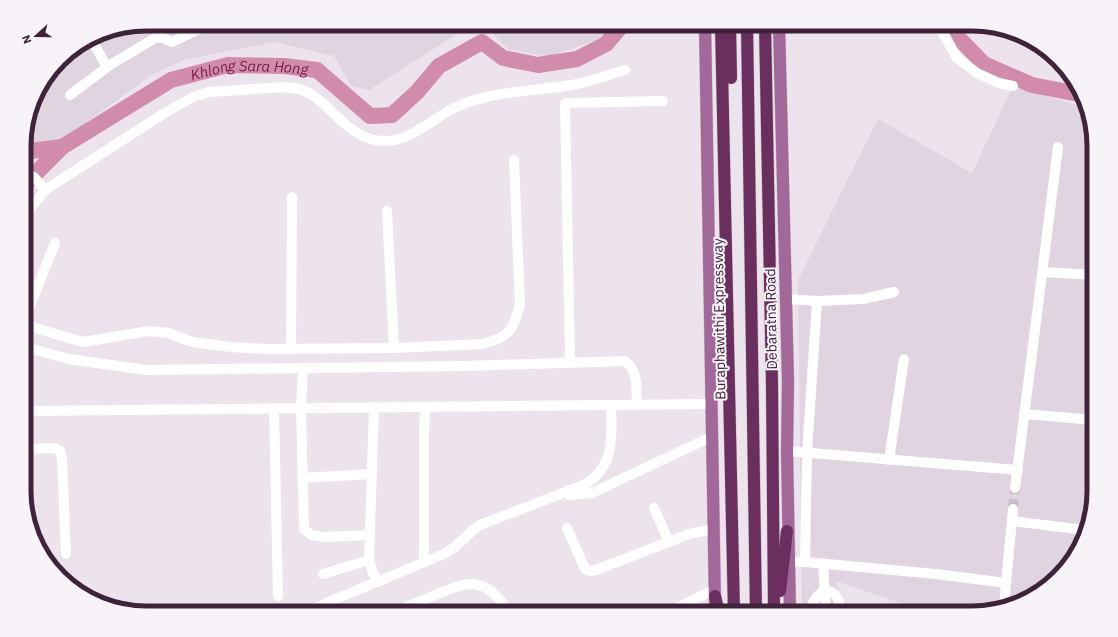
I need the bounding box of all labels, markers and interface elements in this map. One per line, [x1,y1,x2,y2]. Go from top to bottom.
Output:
north arrow [16,16,56,56]
text: N [19,33,35,46]
water label: Khlong Sara Hong [188,55,311,84]
street label: Buraphawithi Expressway [709,238,729,400]
street label: Debaratna Road [761,268,781,370]

